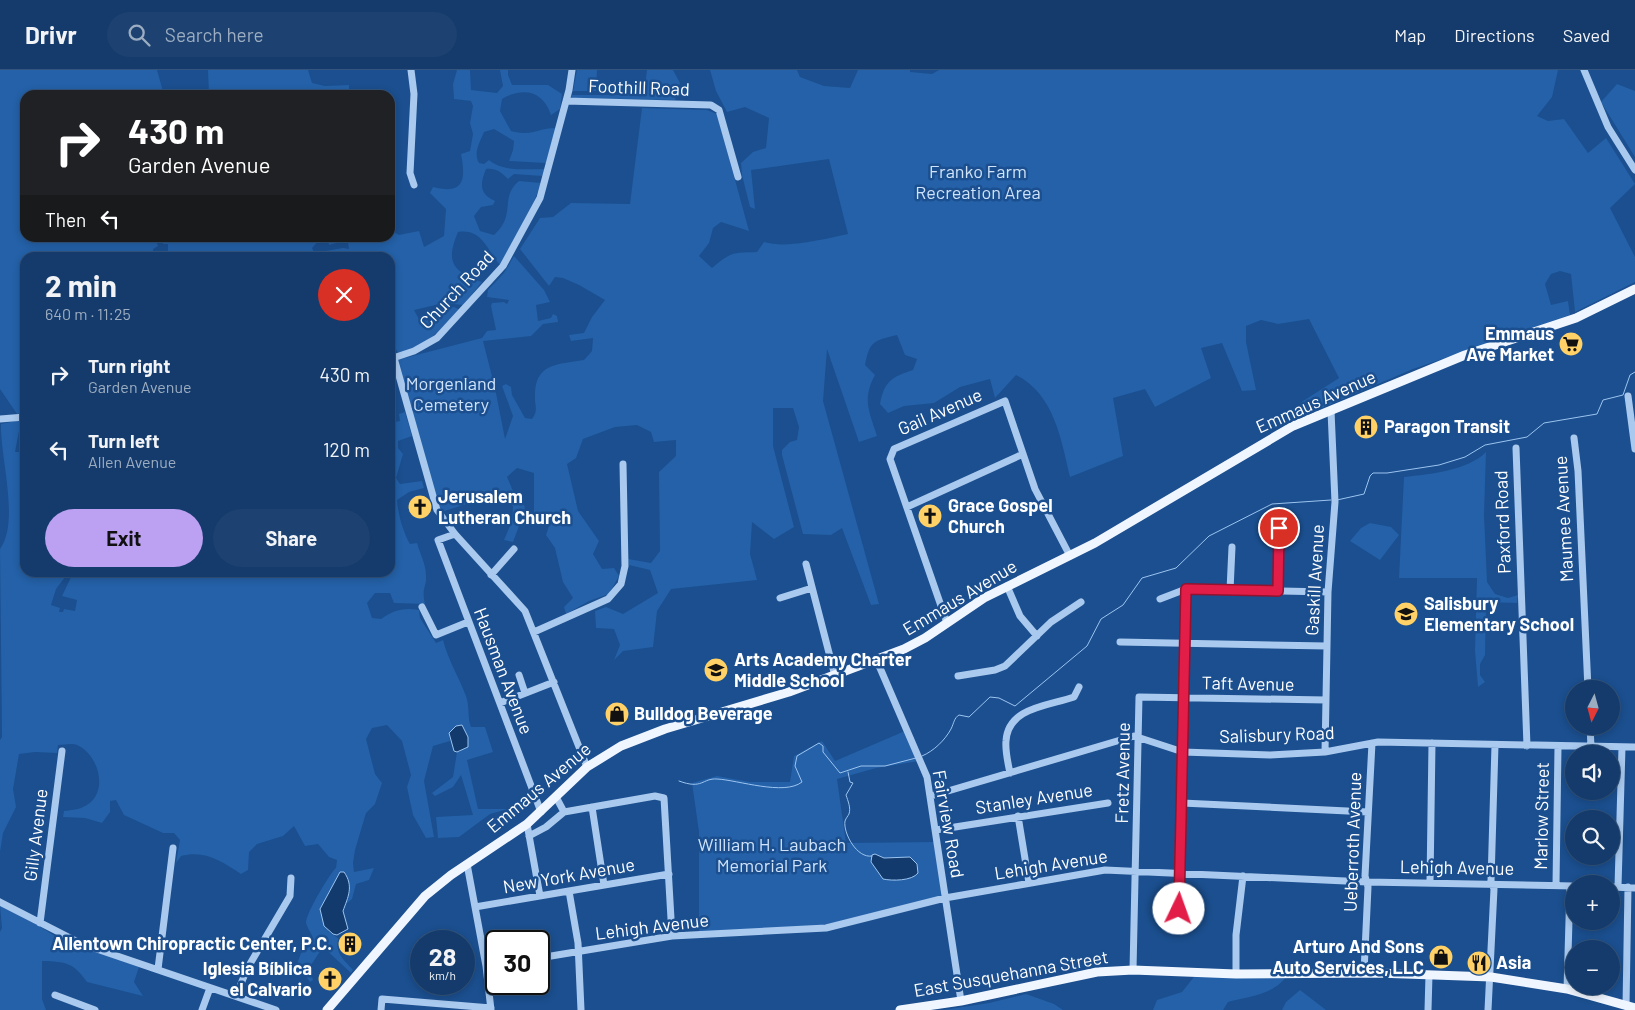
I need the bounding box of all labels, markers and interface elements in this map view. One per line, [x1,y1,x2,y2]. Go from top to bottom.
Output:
search box [107,12,457,57]
text: Drivr [25,20,77,49]
icon: search [125,21,153,49]
text: Search here [165,23,264,46]
text: Map [1394,24,1426,46]
text: Directions [1454,24,1535,46]
text: Saved [1563,24,1610,46]
street label: Foothill Road [588,74,690,100]
text: 430 m [128,109,224,151]
icon: right [45,110,110,175]
text: Garden Avenue [128,151,270,177]
park label: Franko Farm Recreation Area [915,160,1041,203]
icon: left [96,205,124,233]
text: Then [45,208,86,231]
street label: Church Road [414,246,498,333]
text: 2 min [45,267,117,303]
button: close [318,269,370,321]
text: 640 m · 11:25 [45,304,131,323]
place label: Emmaus Ave Market [1466,322,1554,365]
supermarket icon: Emmaus Ave Market [1558,331,1584,357]
text: Turn right [88,354,170,377]
icon: right [45,361,73,389]
text: 430 m [319,363,370,386]
street label: Emmaus Avenue [1252,365,1379,437]
park label: Morgenland Cemetery [406,372,496,415]
text: Garden Avenue [88,377,192,396]
street label: Gail Avenue [894,383,985,439]
building icon: Paragon Transit [1353,414,1379,440]
place label: Paragon Transit [1384,415,1510,437]
text: Turn left [88,429,159,452]
icon: left [45,436,73,464]
text: 120 m [323,438,370,461]
text: Allen Avenue [88,452,176,471]
street label: Maumee Avenue [1549,455,1577,583]
street label: Paxford Road [1489,470,1515,574]
place label: Jerusalem Lutheran Church [438,485,571,528]
church icon: Jerusalem Lutheran Church [407,494,433,520]
place label: Grace Gospel Church [948,494,1053,537]
church icon: Grace Gospel Church [917,503,943,529]
pin [1258,507,1300,549]
button: Exit [45,509,203,567]
button: Share [213,509,370,567]
icon: arrive [1265,514,1293,542]
street label: Gaskill Avenue [1300,524,1328,636]
street label: Emmaus Avenue [899,554,1020,640]
place label: Salisbury Elementary School [1424,592,1574,635]
school or university icon: Salisbury Elementary School [1393,601,1419,627]
street label: Hausman Avenue [470,604,538,737]
place label: Arts Academy Charter Middle School [734,648,912,691]
school or university icon: Arts Academy Charter Middle School [703,657,729,683]
street label: Taft Avenue [1201,671,1295,695]
north arrow [1565,680,1620,735]
map controls [1565,680,1620,995]
shop icon: Bulldog Beverage [604,701,630,727]
place label: Bulldog Beverage [634,702,773,724]
street label: Salisbury Road [1219,721,1335,747]
street label: Fretz Avenue [1110,722,1134,824]
street label: Emmaus Avenue [482,737,595,837]
button: sound [1565,745,1620,800]
street label: Marlow Street [1529,762,1553,870]
street label: Fairview Road [929,768,969,880]
street label: Ueberroth Avenue [1339,771,1365,912]
street label: Stanley Avenue [974,778,1094,818]
street label: Gilly Avenue [18,787,52,882]
button: search [1565,810,1620,865]
park label: William H. Laubach Memorial Park [698,833,846,876]
street label: Lehigh Avenue [993,844,1109,884]
street label: New York Avenue [501,853,636,897]
street label: Lehigh Avenue [1400,855,1514,879]
button: + [1565,875,1620,930]
position arrow [1152,882,1204,934]
street label: Lehigh Avenue [594,908,710,944]
speed limit sign: 30 [485,930,550,995]
building icon: Allentown Chiropractic Center, P.C. [337,931,363,957]
place label: Allentown Chiropractic Center, P.C. [52,932,332,954]
place label: Arturo And Sons Auto Services, LLC [1272,935,1424,978]
button: − [1565,940,1620,995]
text: 28 [429,941,456,971]
shop icon: Arturo And Sons Auto Services, LLC [1428,944,1454,970]
street label: East Susquehanna Street [912,945,1110,1001]
restaurant icon: Asia [1466,950,1492,976]
place label: Asia [1496,951,1531,973]
place label: Iglesia Bíblica el Calvario [203,957,312,1000]
church icon: Iglesia Bíblica el Calvario [317,966,343,992]
text: km/h [429,968,456,982]

